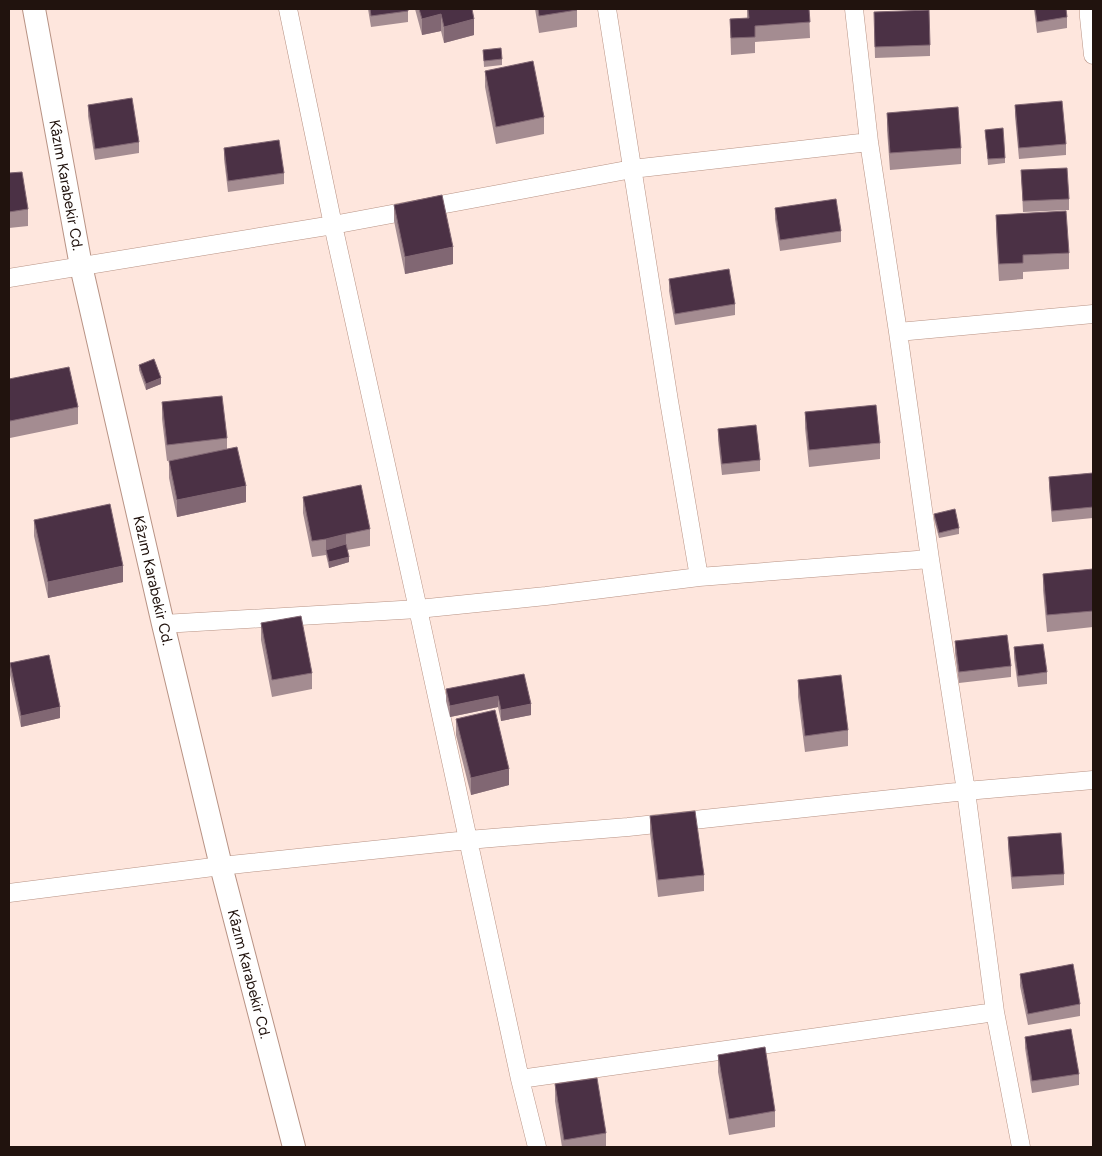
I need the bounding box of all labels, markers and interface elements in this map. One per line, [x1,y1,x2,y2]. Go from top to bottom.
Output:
street label: Kâzım Karabekir Cd. [45,118,87,252]
street label: Kâzım Karabekir Cd. [129,514,177,647]
street label: Kâzım Karabekir Cd. [224,908,274,1041]

